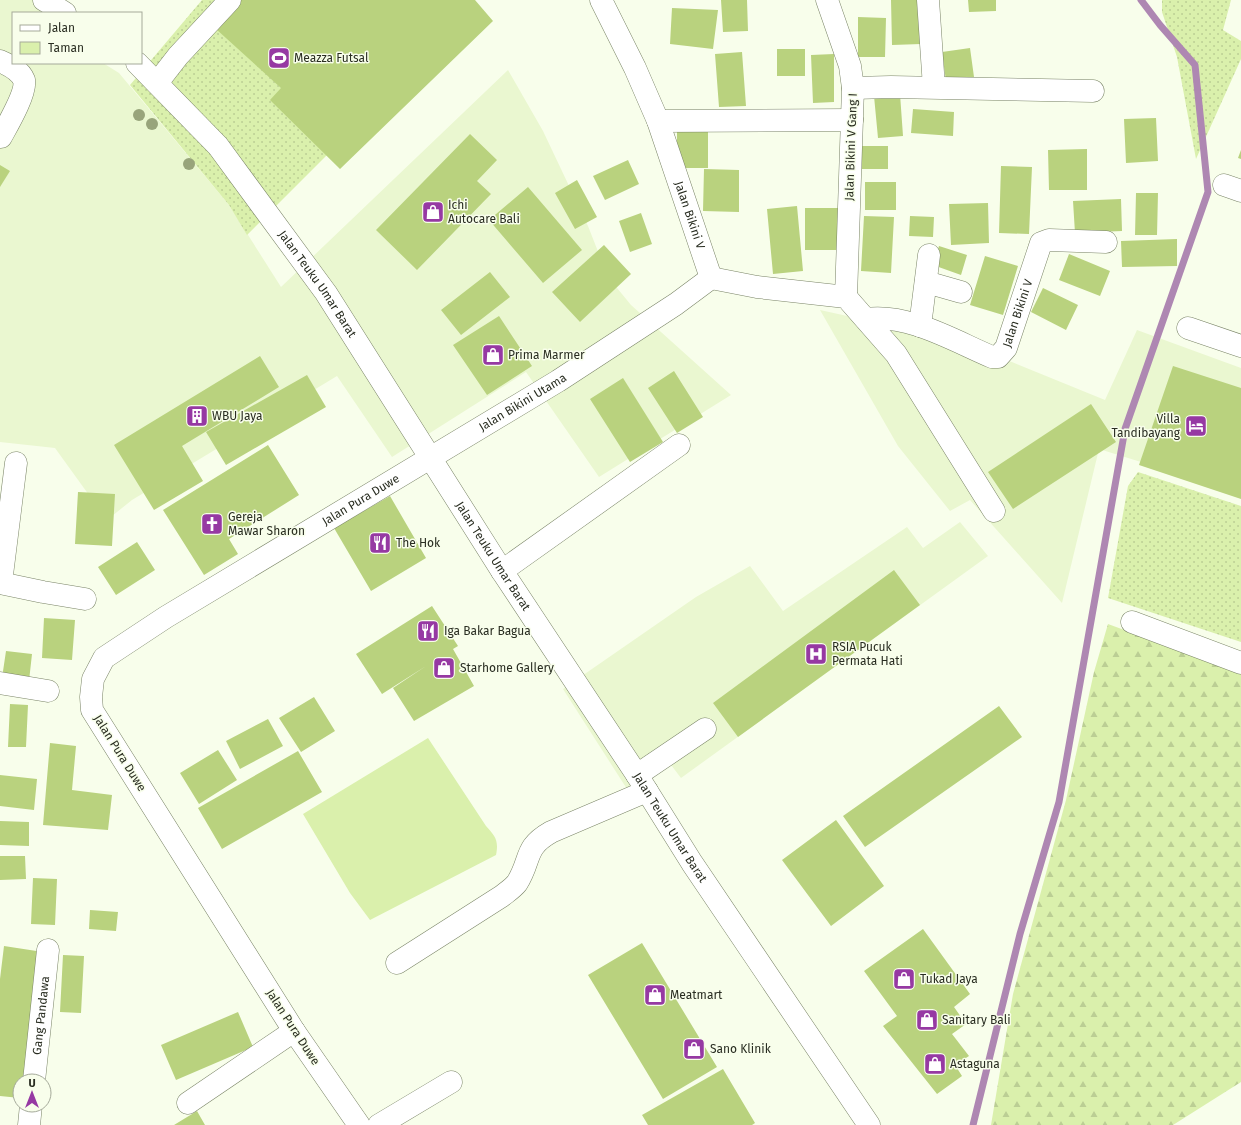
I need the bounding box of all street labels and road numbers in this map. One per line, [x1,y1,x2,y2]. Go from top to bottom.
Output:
street label: Jalan Bikini V Gang I [842,93,860,201]
street label: Jalan Bikini V [672,179,708,251]
street label: Jalan Teuku Umar Barat [275,228,360,341]
street label: Jalan Bikini V [1000,277,1036,349]
street label: Jalan Bikini Utama [476,370,569,434]
street label: Jalan Pura Duwe [319,471,402,528]
street label: Jalan Teuku Umar Barat [453,499,534,614]
street label: Jalan Pura Duwe [91,712,149,794]
street label: Jalan Teuku Umar Barat [630,770,710,886]
street label: Gang Pandawa [30,975,52,1055]
street label: Jalan Pura Duwe [263,986,323,1068]

